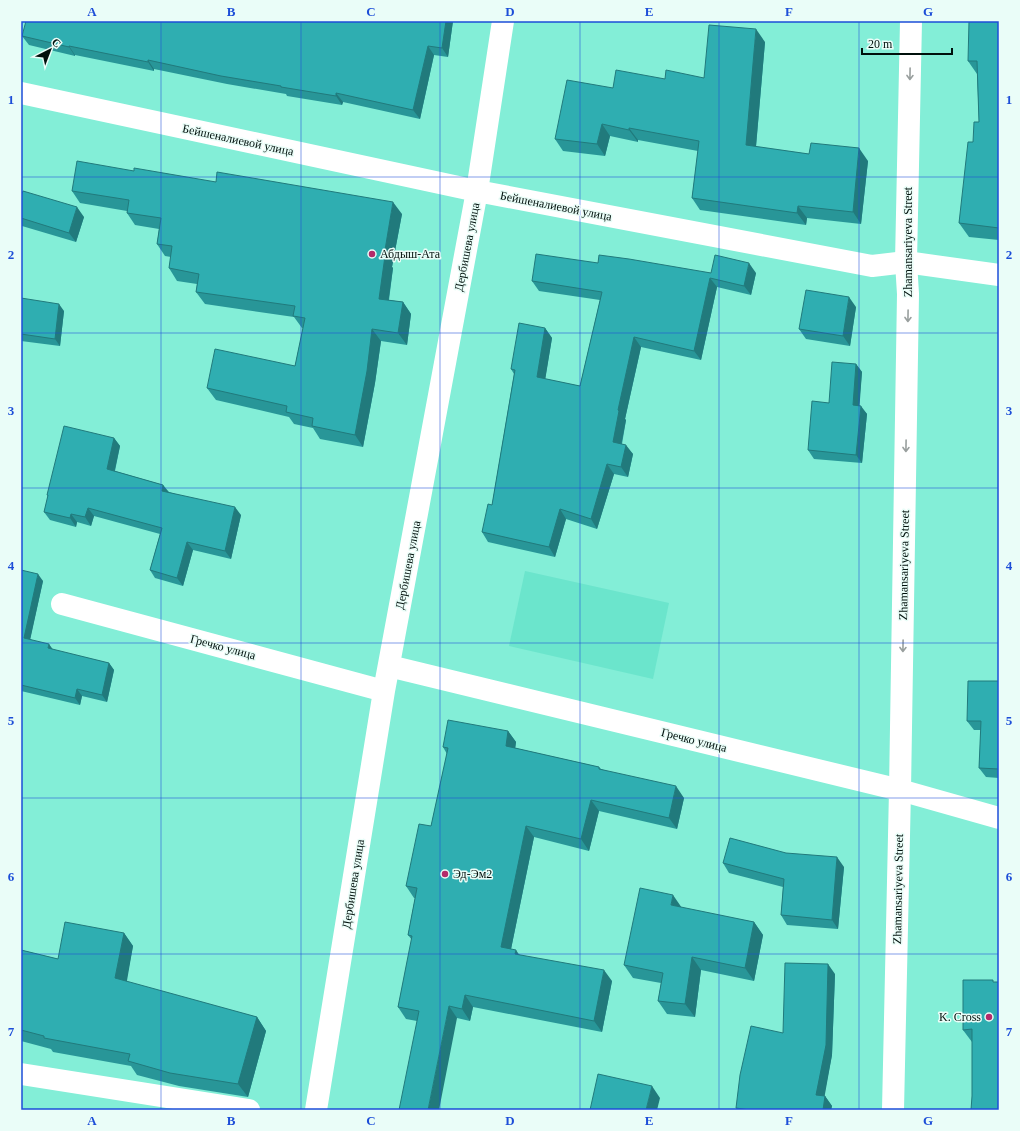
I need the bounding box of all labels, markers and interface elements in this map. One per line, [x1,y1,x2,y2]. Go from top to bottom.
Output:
text: A [87,4,97,19]
text: B [227,4,236,19]
text: C [366,4,376,19]
text: D [505,4,515,19]
text: E [645,4,653,19]
text: F [785,4,793,19]
text: G [923,4,933,19]
north arrow [30,30,70,70]
scale bar [862,30,952,56]
text: С [50,35,64,50]
text: 20 m [868,37,893,51]
one-way arrow [906,67,914,80]
text: 1 [8,92,14,107]
text: 1 [1006,92,1012,107]
street label: Бейшеналиевой улица [181,121,296,159]
street label: Zhamansariyeva Street [901,186,915,297]
street label: Бейшеналиевой улица [499,188,614,224]
street label: Дербишева улица [452,201,483,293]
text: 2 [8,247,14,262]
place label: Абдыш-Ата [380,247,441,261]
text: 2 [1006,247,1012,262]
marker: Абдыш-Ата [367,249,377,259]
one-way arrow [904,309,912,322]
text: 3 [8,403,15,418]
text: 3 [1006,403,1013,418]
one-way arrow [902,439,910,452]
street label: Zhamansariyeva Street [896,509,912,620]
street label: Дербишева улица [393,519,424,611]
text: 4 [8,558,15,573]
text: 4 [1006,558,1013,573]
street label: Гречко улица [189,632,258,663]
one-way arrow [899,639,906,652]
text: 5 [8,713,15,728]
text: 5 [1006,713,1013,728]
street label: Гречко улица [660,725,729,755]
street label: Zhamansariyeva Street [890,833,906,944]
street label: Дербишева улица [339,838,367,930]
place label: Эд-Эм2 [453,867,492,881]
text: 6 [8,869,15,884]
marker: Эд-Эм2 [440,869,450,879]
text: 6 [1006,869,1013,884]
place label: K. Cross [939,1010,981,1024]
marker: K. Cross [984,1012,994,1022]
text: 7 [8,1024,15,1039]
text: 7 [1006,1024,1013,1039]
text: A [87,1113,97,1128]
text: B [227,1113,236,1128]
text: C [366,1113,376,1128]
text: D [505,1113,515,1128]
text: E [645,1113,653,1128]
text: F [785,1113,793,1128]
text: G [923,1113,933,1128]

